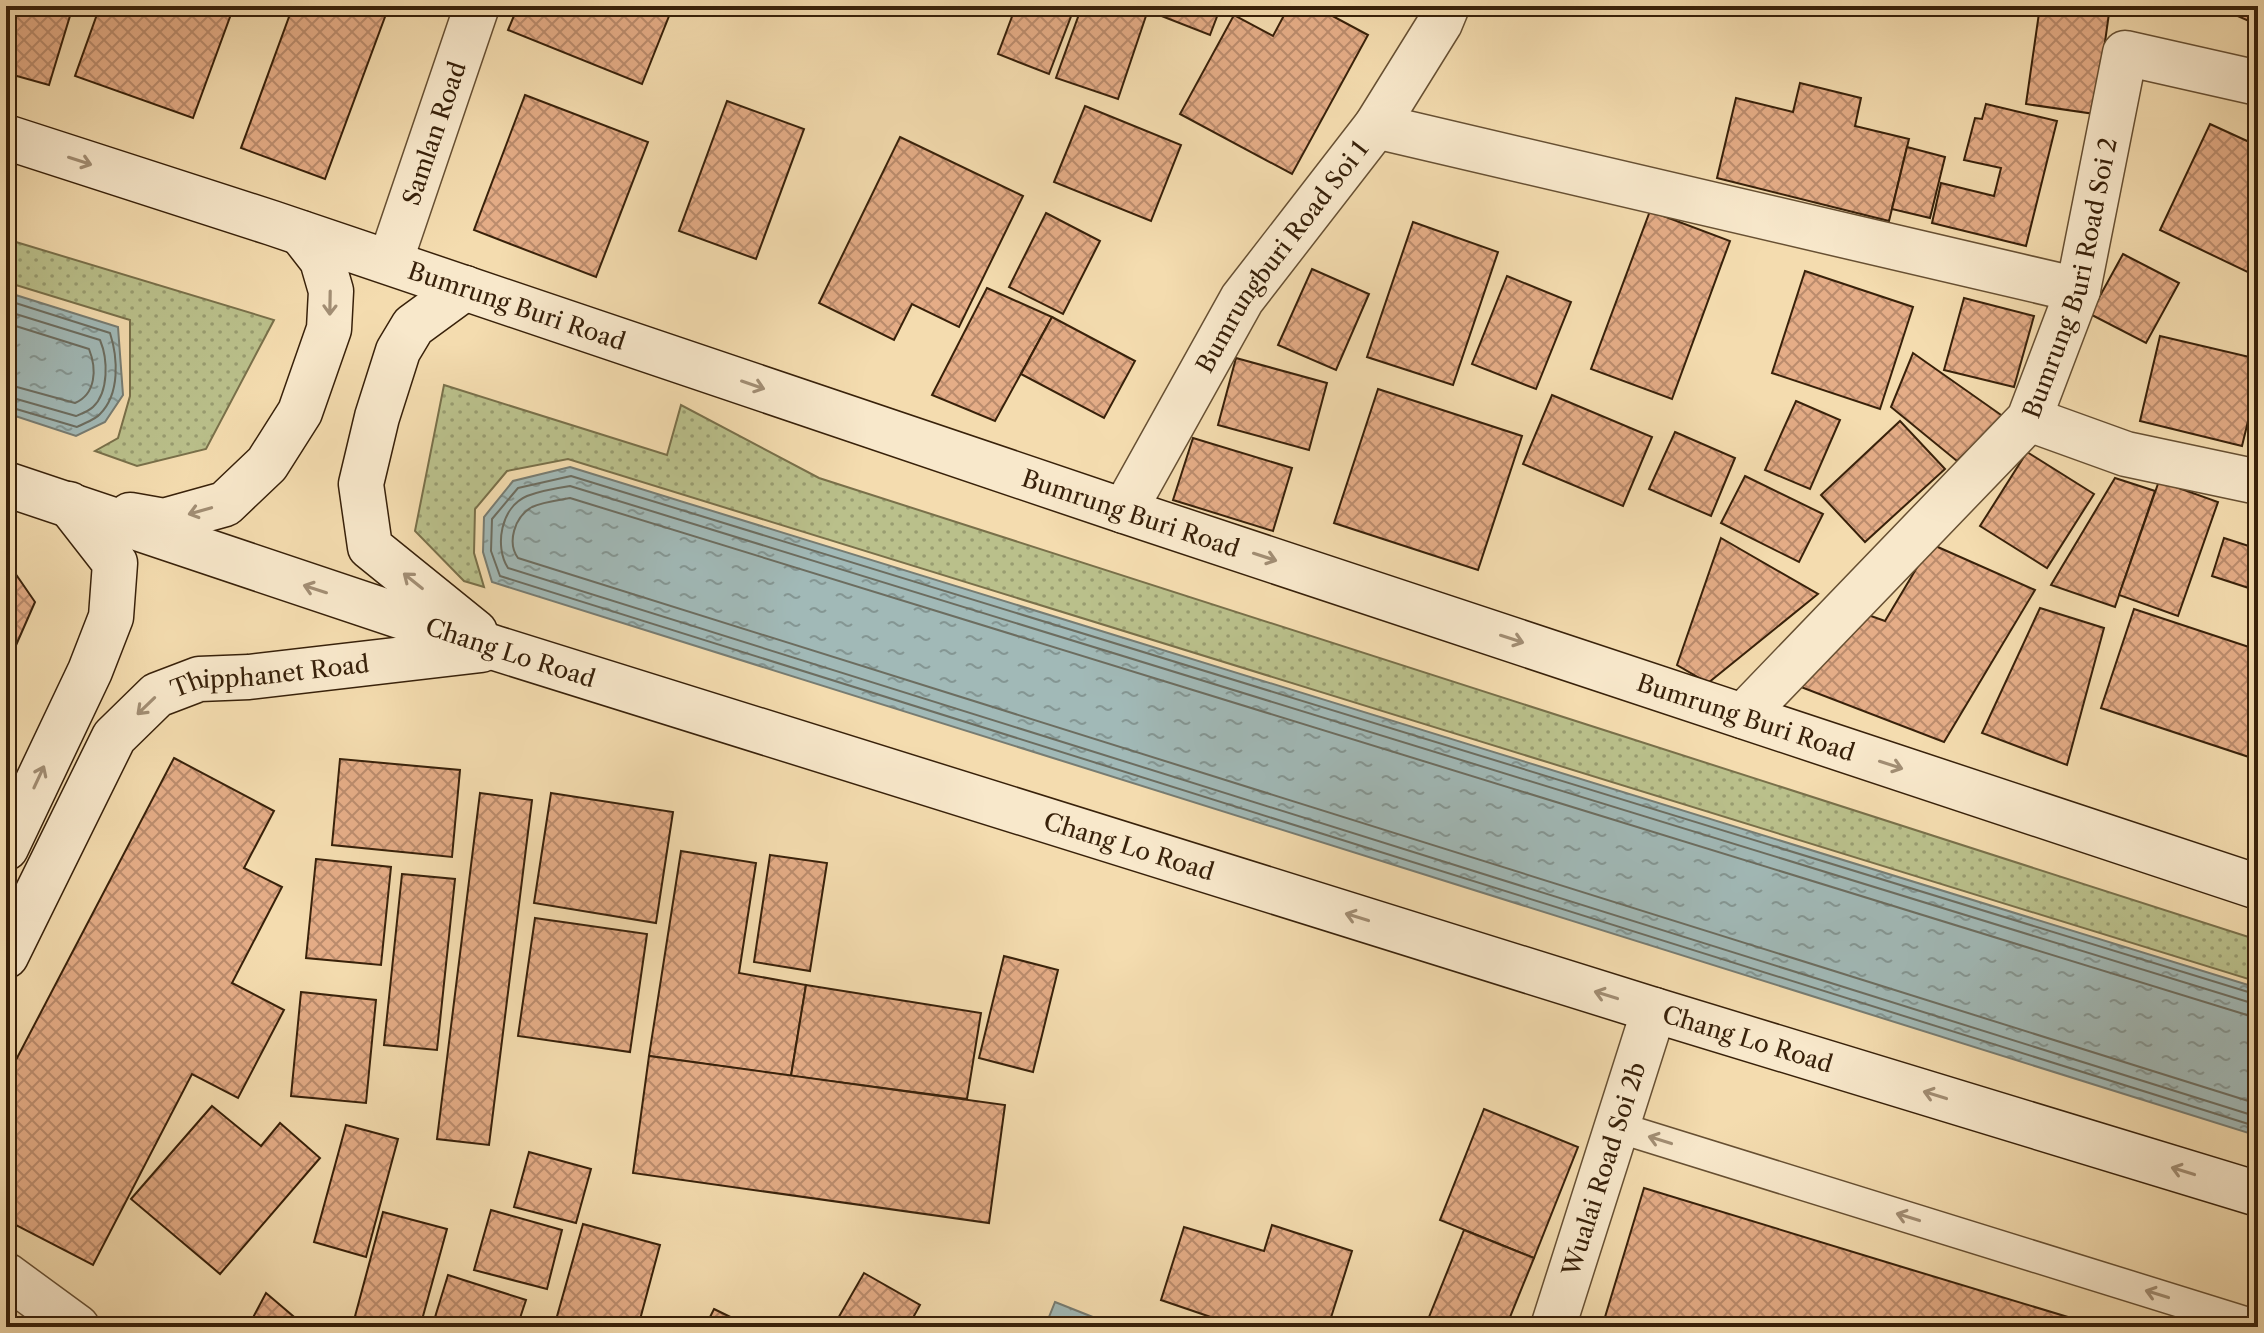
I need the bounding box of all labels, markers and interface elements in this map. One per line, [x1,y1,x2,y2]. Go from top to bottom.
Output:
street label: Samlan Road [396,57,472,209]
street label: Bumrungburi Road Soi 1 [1190,135,1374,378]
street label: Bumrung Buri Road Soi 2 [2016,135,2122,422]
one-way arrow [68,154,93,169]
street label: Bumrung Buri Road [404,256,630,356]
one-way arrow [322,289,338,316]
one-way arrow [740,379,765,394]
street label: Bumrung Buri Road [1018,463,1244,563]
one-way arrow [187,504,213,519]
one-way arrow [1252,551,1277,566]
one-way arrow [403,573,424,590]
one-way arrow [302,580,327,595]
street label: Chang Lo Road [422,611,599,693]
one-way arrow [1498,632,1524,647]
street label: Thipphanet Road [166,649,371,703]
street label: Bumrung Buri Road [1633,668,1859,767]
one-way arrow [137,696,156,715]
one-way arrow [1878,758,1904,773]
one-way arrow [32,766,47,790]
street label: Chang Lo Road [1040,806,1218,886]
one-way arrow [1345,909,1370,924]
one-way arrow [1593,987,1619,1002]
street label: Chang Lo Road [1659,999,1837,1078]
street label: Wualai Road Soi 2b [1555,1058,1651,1280]
one-way arrow [1922,1087,1948,1102]
one-way arrow [1648,1132,1673,1147]
one-way arrow [2171,1163,2197,1178]
one-way arrow [1896,1209,1921,1224]
one-way arrow [2144,1286,2169,1301]

